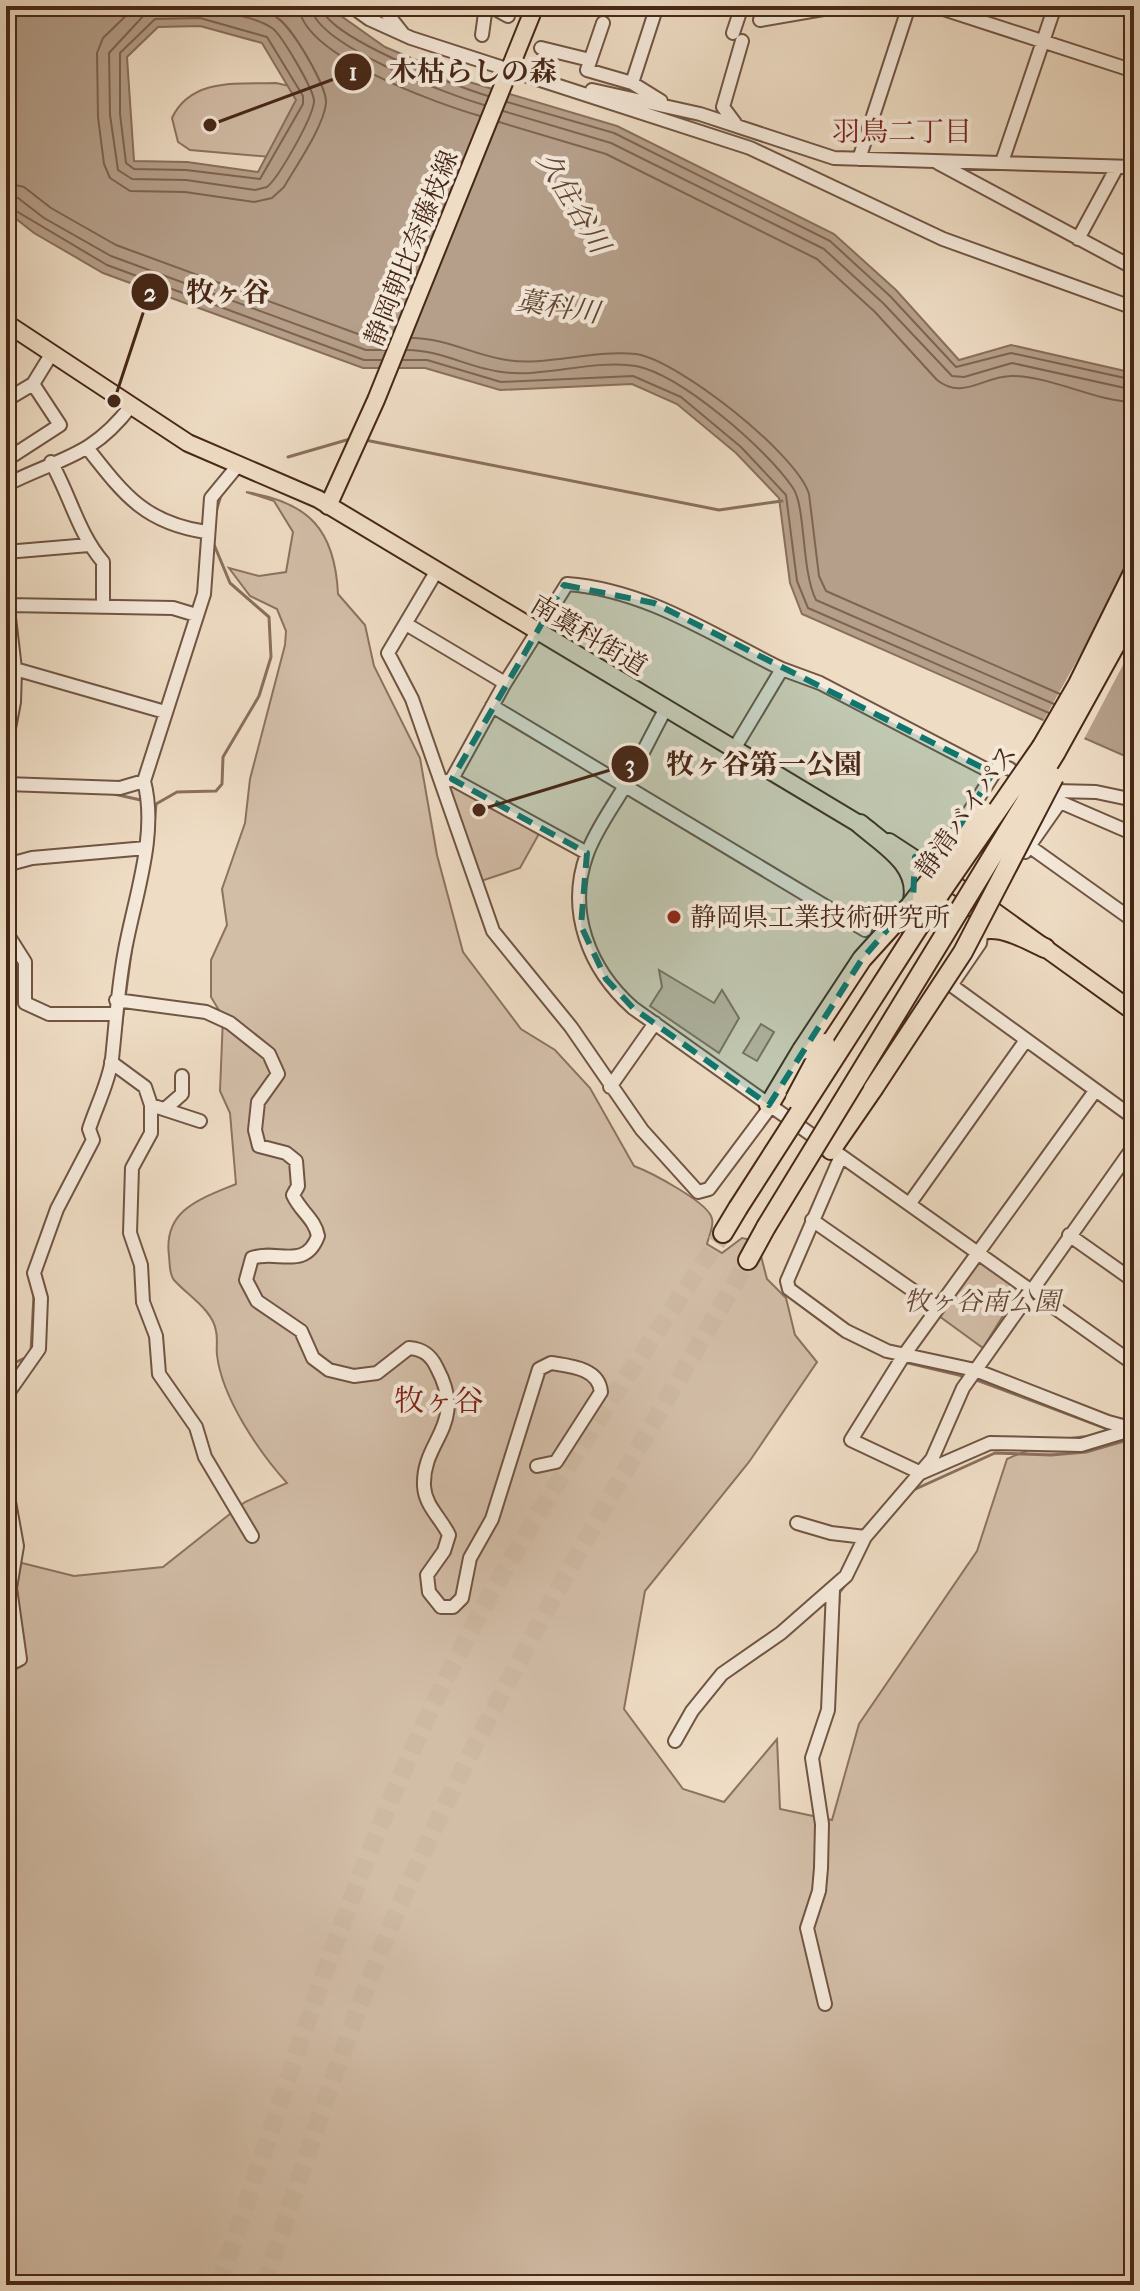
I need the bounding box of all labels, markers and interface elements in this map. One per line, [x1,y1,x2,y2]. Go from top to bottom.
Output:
callout: 木枯らしの森 [333,46,573,98]
text: 木枯らしの森 [389,55,557,88]
text: 1 [349,58,357,86]
district label: 羽鳥二丁目 [832,115,972,148]
street label: 静岡朝比奈藤枝線 [358,146,465,350]
water label: 久住谷川 [531,146,618,261]
callout: 牧ヶ谷 [130,266,286,318]
text: 牧ヶ谷 [186,276,270,309]
text: 2 [144,279,156,307]
water label: 藁科川 [514,284,605,330]
street label: 南藁科街道 [525,589,652,682]
callout: 牧ヶ谷第一公園 [610,738,878,790]
street label: 静清バイパス [909,739,1024,884]
text: 牧ヶ谷第一公園 [666,748,862,781]
text: 3 [625,751,635,779]
place label: 静岡県工業技術研究所 [690,902,950,933]
marker: 静岡県工業技術研究所 [665,908,683,926]
park label: 牧ヶ谷南公園 [904,1286,1064,1317]
district label: 牧ヶ谷 [394,1384,484,1419]

